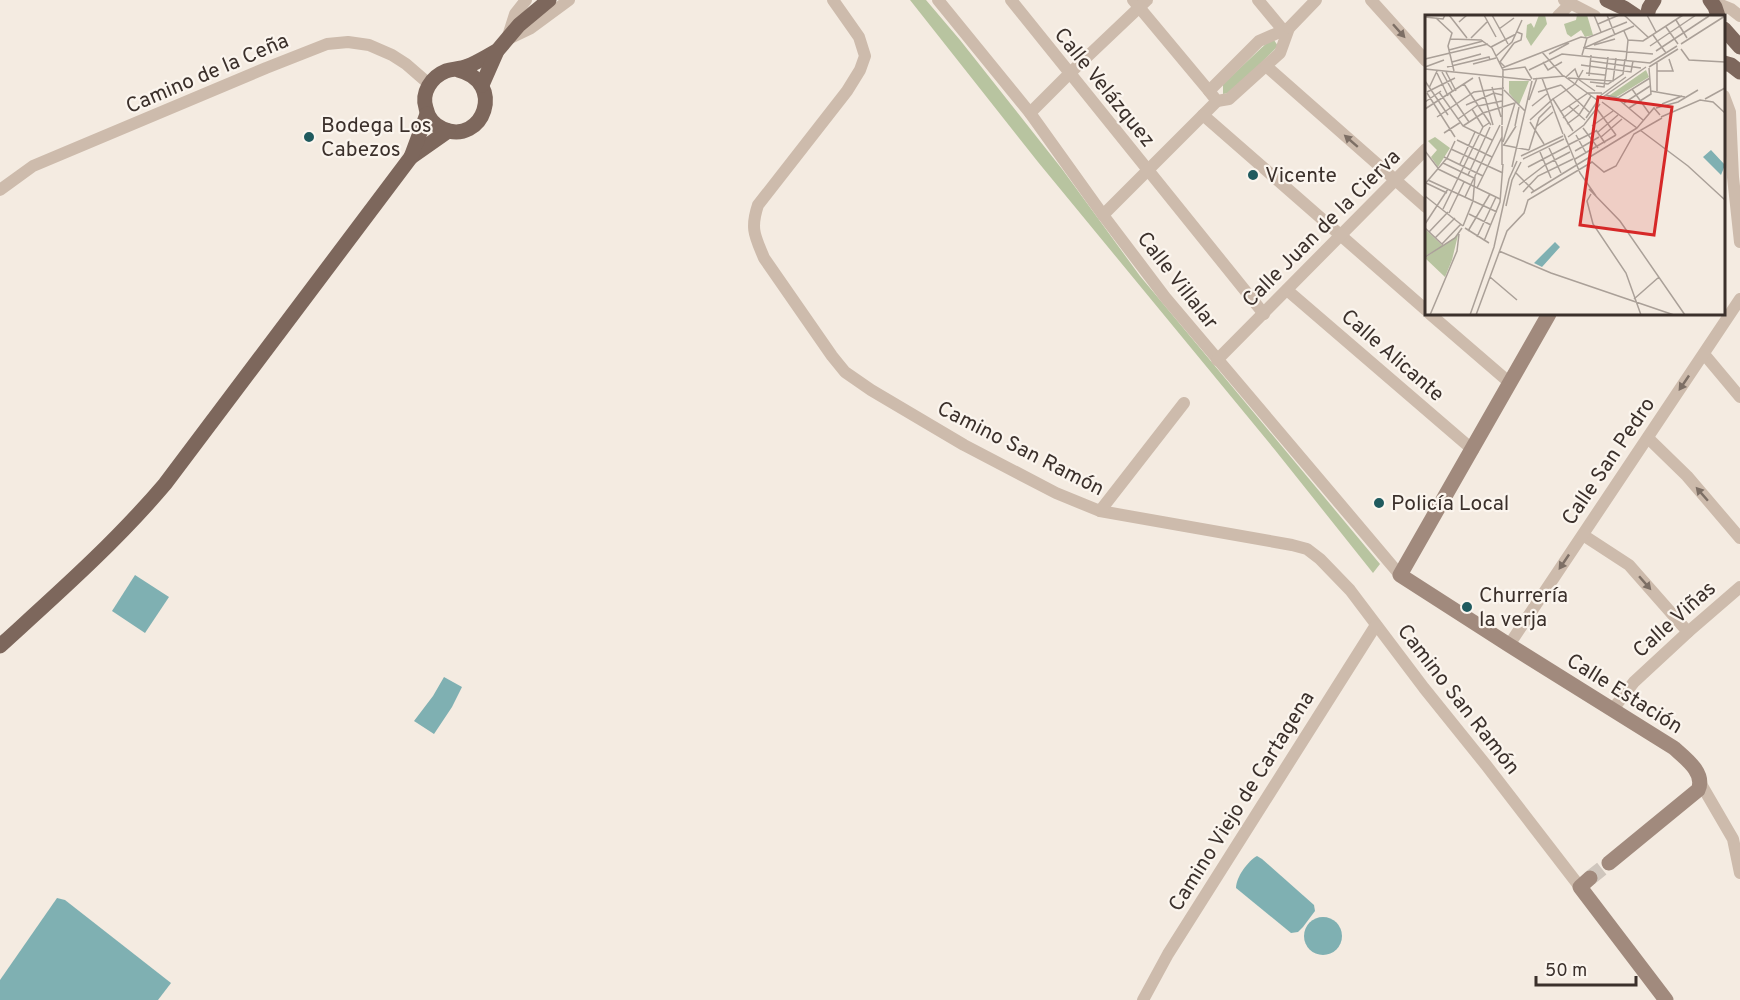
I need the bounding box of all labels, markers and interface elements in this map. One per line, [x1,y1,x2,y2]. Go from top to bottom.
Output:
inset map [1425,15,1725,315]
street label: Calle Velázquez [1047,23,1160,153]
one-way arrow [1392,23,1406,38]
street label: Camino de la Ceña [122,28,293,121]
place label: Bodega Los Cabezos [321,113,432,164]
marker: Bodega Los Cabezos [302,130,316,144]
one-way arrow [1344,135,1359,148]
street label: Calle Juan de la Cierva [1237,144,1407,314]
place label: Vicente [1265,163,1337,190]
marker: Vicente [1246,168,1260,182]
street label: Calle Villalar [1130,226,1224,335]
street label: Calle Alicante [1335,304,1449,408]
one-way arrow [1679,375,1690,391]
street label: Calle San Pedro [1556,393,1662,531]
street label: Camino San Ramón [932,395,1109,503]
one-way arrow [1696,487,1709,502]
place label: Policía Local [1391,491,1509,518]
marker: Policía Local [1372,496,1386,510]
one-way arrow [1559,554,1570,571]
one-way arrow [1638,575,1651,590]
street label: Calle Viñas [1628,576,1722,665]
place label: Churrería la verja [1479,583,1568,634]
marker: Churrería la verja [1460,600,1474,614]
street label: Camino San Ramón [1390,619,1525,781]
street label: Calle Estación [1561,648,1687,741]
street label: Camino Viejo de Cartagena [1163,687,1321,917]
scale bar [1536,949,1636,987]
text: 50 m [1545,960,1587,983]

